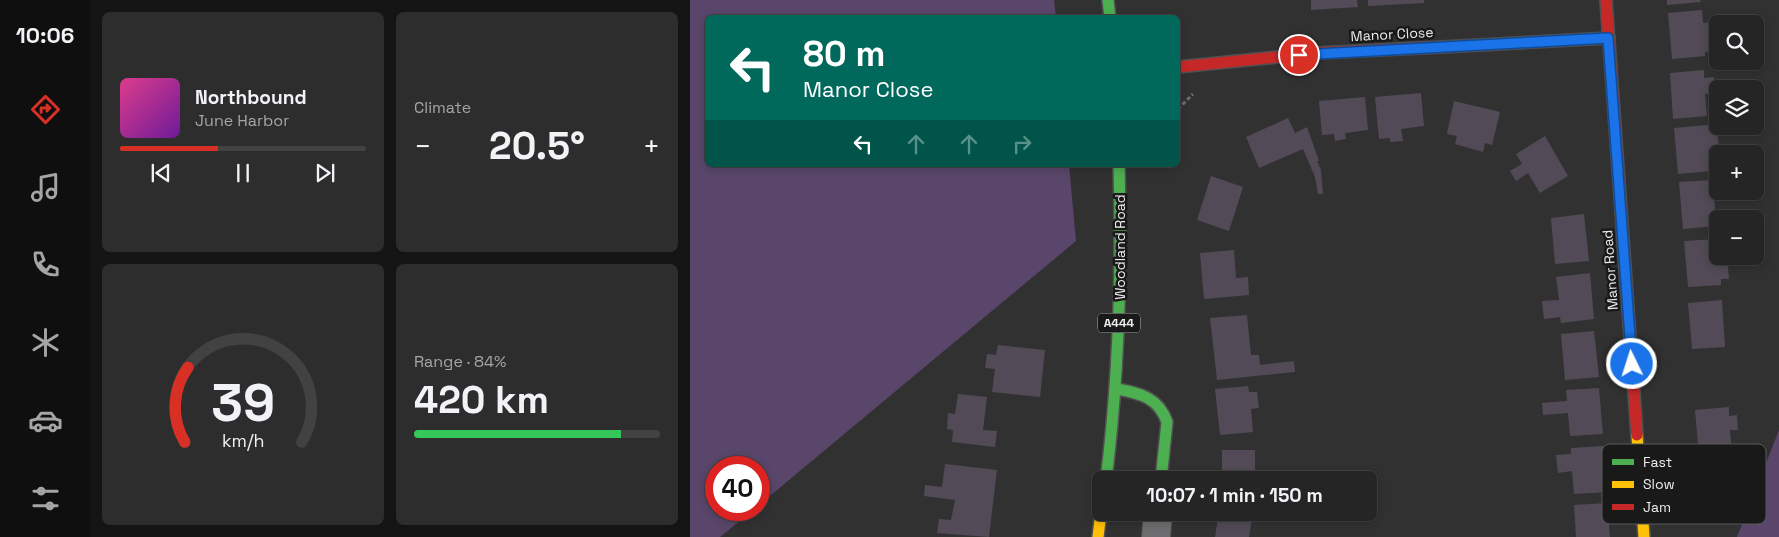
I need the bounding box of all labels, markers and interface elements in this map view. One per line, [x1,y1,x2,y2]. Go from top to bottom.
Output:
map controls [1709,15,1764,265]
button: search [1709,15,1764,70]
text: 10:06 [16,21,74,49]
street label: Manor Close [1350,23,1434,45]
text: 80 m [803,32,885,76]
pin [1278,34,1320,76]
icon: left [720,35,785,100]
icon: arrive [1285,41,1313,69]
text: Manor Close [803,75,933,103]
button: layers [1709,80,1764,135]
text: Northbound [195,85,307,110]
icon: directions [28,92,63,127]
text: Climate [414,97,471,118]
text: June Harbor [195,110,289,131]
text: 20.5° [489,122,585,170]
text: − [414,128,431,164]
text: + [643,128,660,164]
icon: left [849,130,877,158]
icon: ahead [902,130,930,158]
icon: ahead [955,130,983,158]
icon: right [1008,130,1036,158]
button: + [1709,145,1764,200]
icon: previous [147,159,175,187]
icon: pause [229,159,257,187]
icon: next [311,159,339,187]
icon: music [28,170,63,205]
street label: Woodland Road [1111,194,1129,300]
button: − [1709,210,1764,265]
street label: Manor Road [1598,229,1622,311]
icon: phone [28,247,63,282]
road number: A444 [1098,314,1140,332]
icon: climate [28,325,63,360]
position arrow [1605,337,1657,389]
text: Range · 84% [414,351,506,372]
text: 39 [211,370,275,436]
text: 420 km [414,376,549,424]
icon: car [28,403,63,438]
text: km/h [222,429,264,452]
legend [1602,444,1766,524]
text: Fast [1643,453,1672,471]
speed limit sign: 40 [705,456,770,521]
text: Slow [1643,475,1675,493]
icon: filters [28,481,63,516]
text: 10:07 · 1 min · 150 m [1146,483,1323,508]
text: Jam [1643,498,1671,516]

